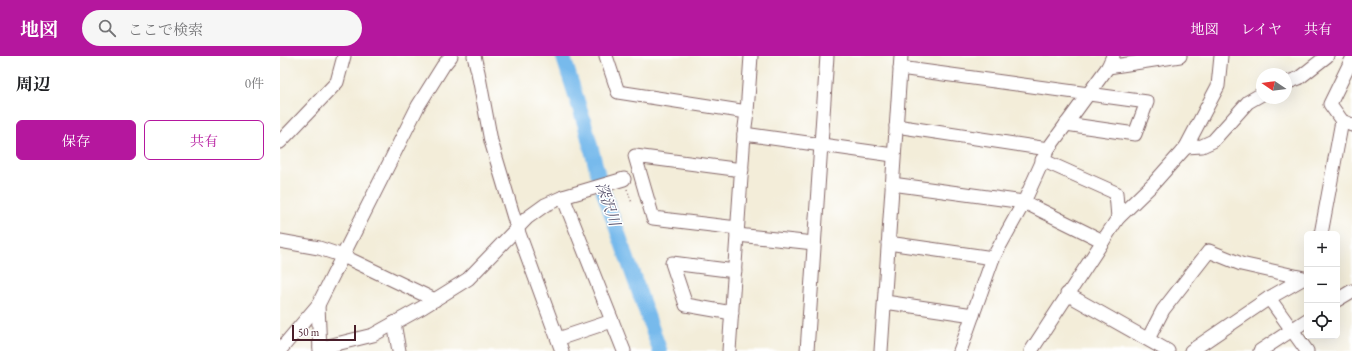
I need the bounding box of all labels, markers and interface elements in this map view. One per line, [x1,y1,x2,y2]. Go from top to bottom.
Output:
search box [82,10,362,46]
text: 地図 [20,17,58,42]
icon: search [96,17,118,39]
text: ここで検索 [128,20,203,39]
text: 地図 [1191,20,1219,38]
text: レイヤ [1241,20,1282,38]
text: 共有 [1304,20,1332,38]
north arrow [1256,68,1292,104]
text: 周辺 [16,73,50,95]
text: 0件 [245,75,264,92]
button: 保存 [16,120,136,160]
button: 共有 [144,120,264,160]
water label: 深沢川 [592,179,625,230]
map controls [1304,231,1340,339]
button: + [1304,231,1340,267]
button: − [1304,267,1340,303]
button: locate [1304,303,1340,339]
scale bar [292,323,356,342]
text: 50 m [298,325,319,339]

